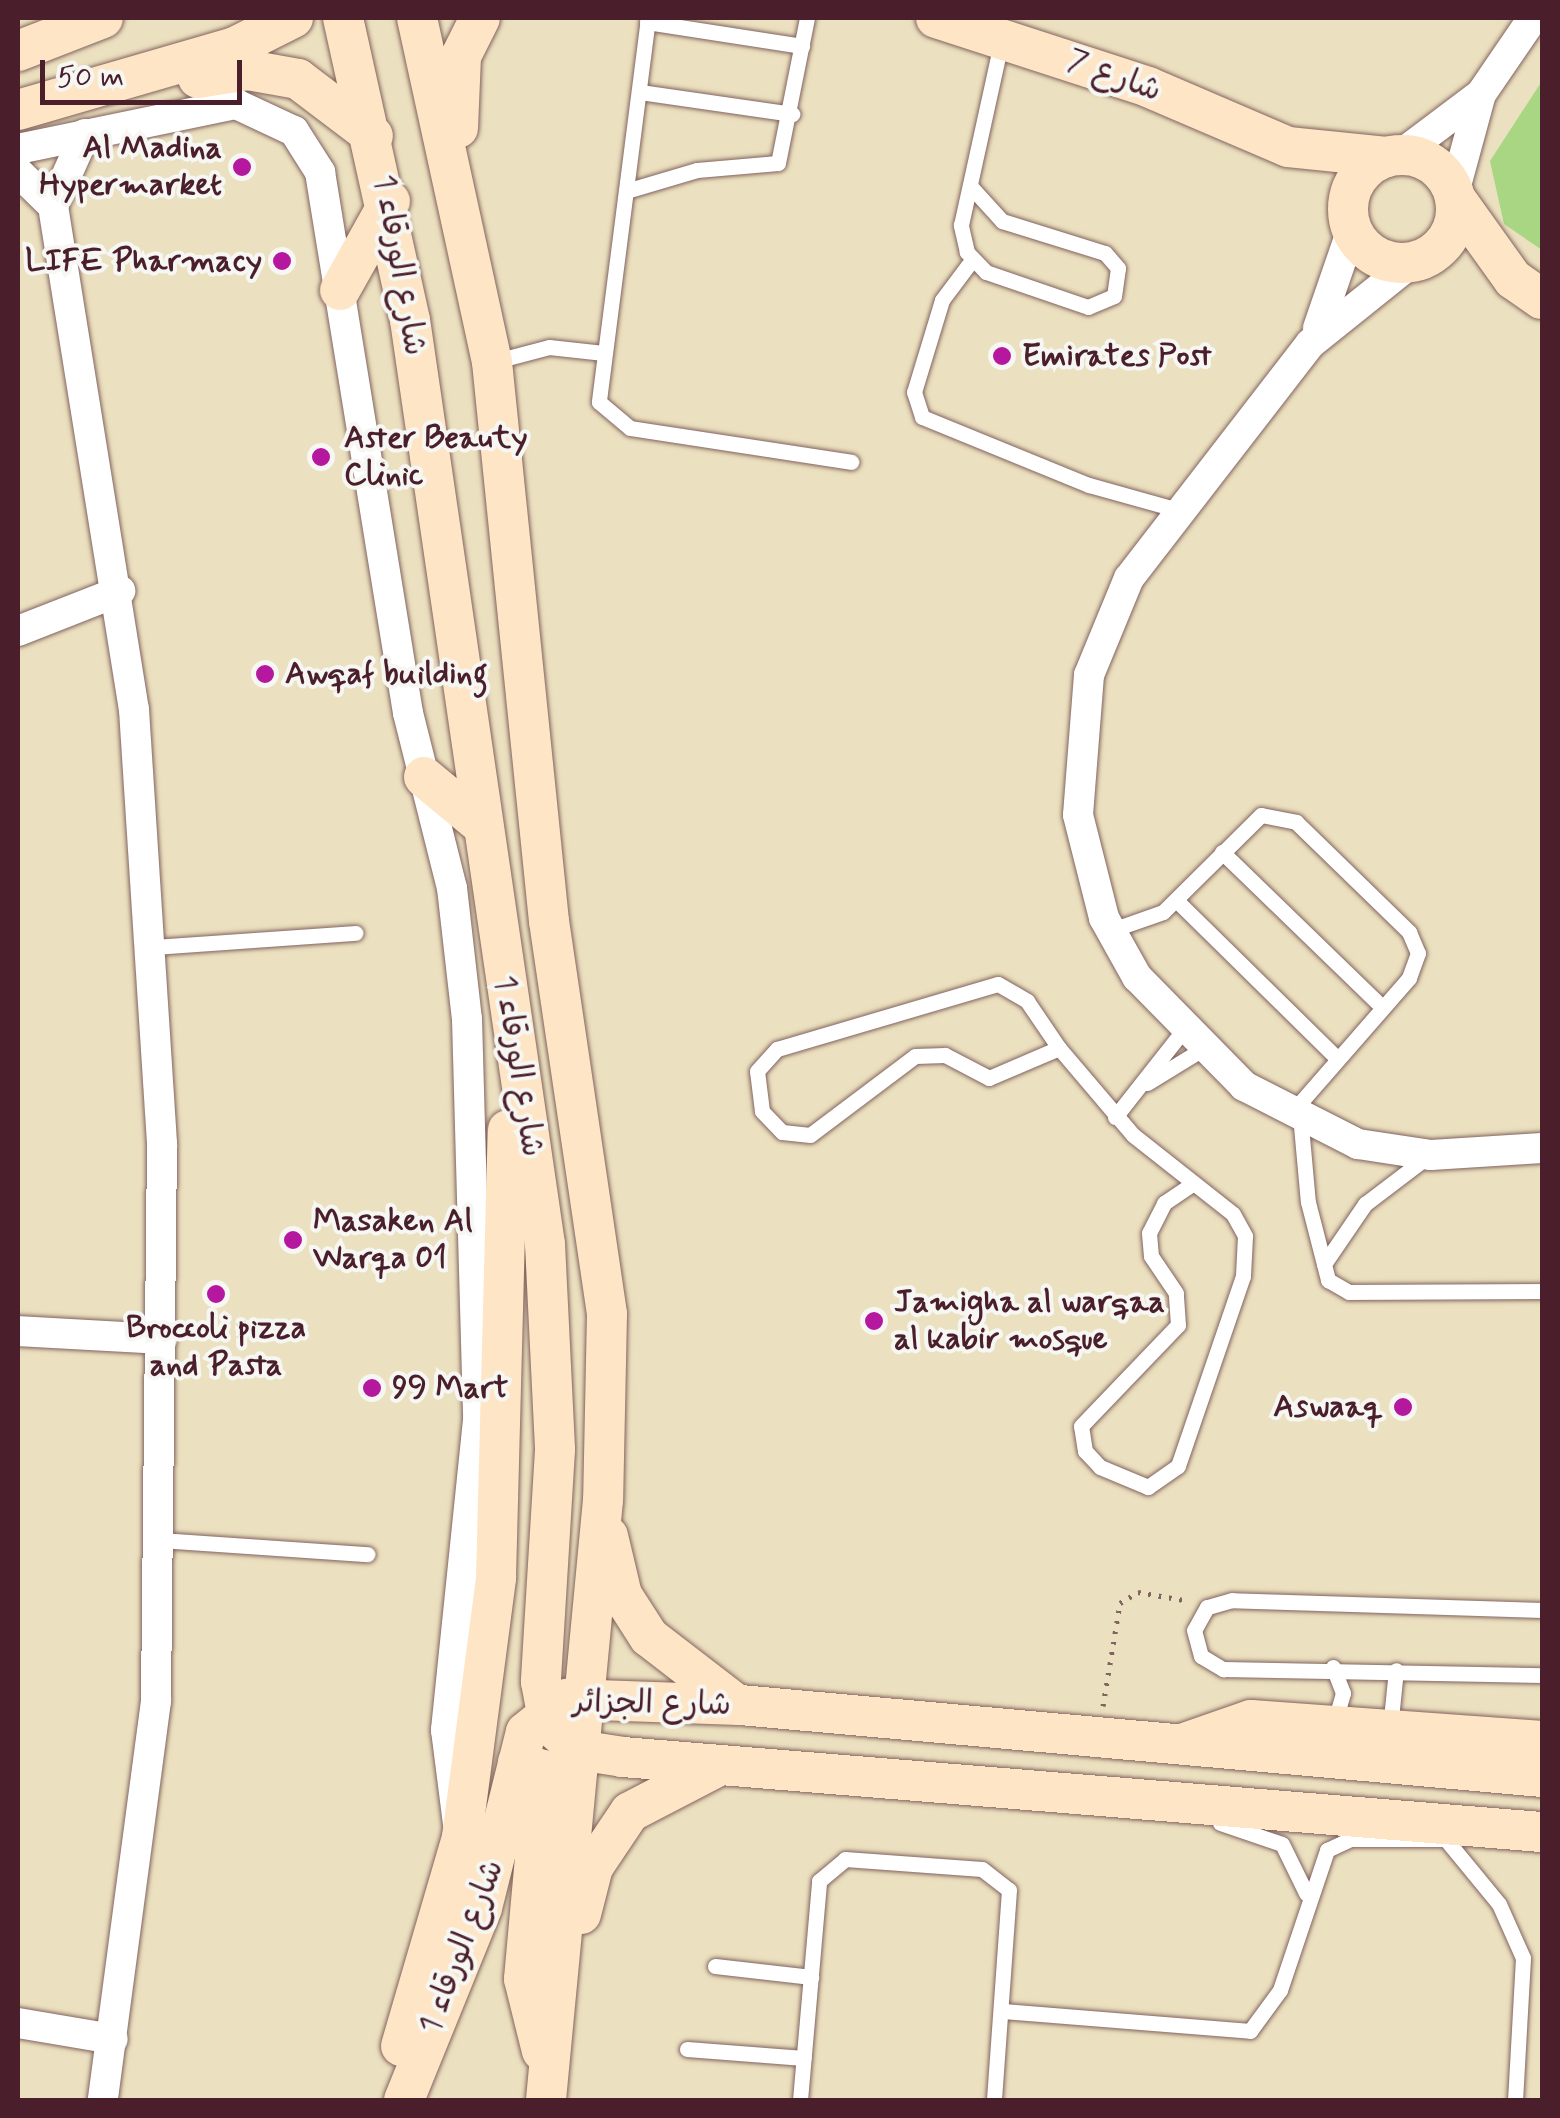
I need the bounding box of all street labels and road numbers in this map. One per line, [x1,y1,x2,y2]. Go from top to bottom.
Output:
street label: شارع 7 [1062,41,1166,111]
street label: شارع الورقاء 1 [364,171,434,359]
street label: شارع الورقاء 1 [485,973,551,1159]
street label: شارع الجزائر [573,1683,731,1725]
street label: شارع الورقاء 1 [411,1855,513,2039]

